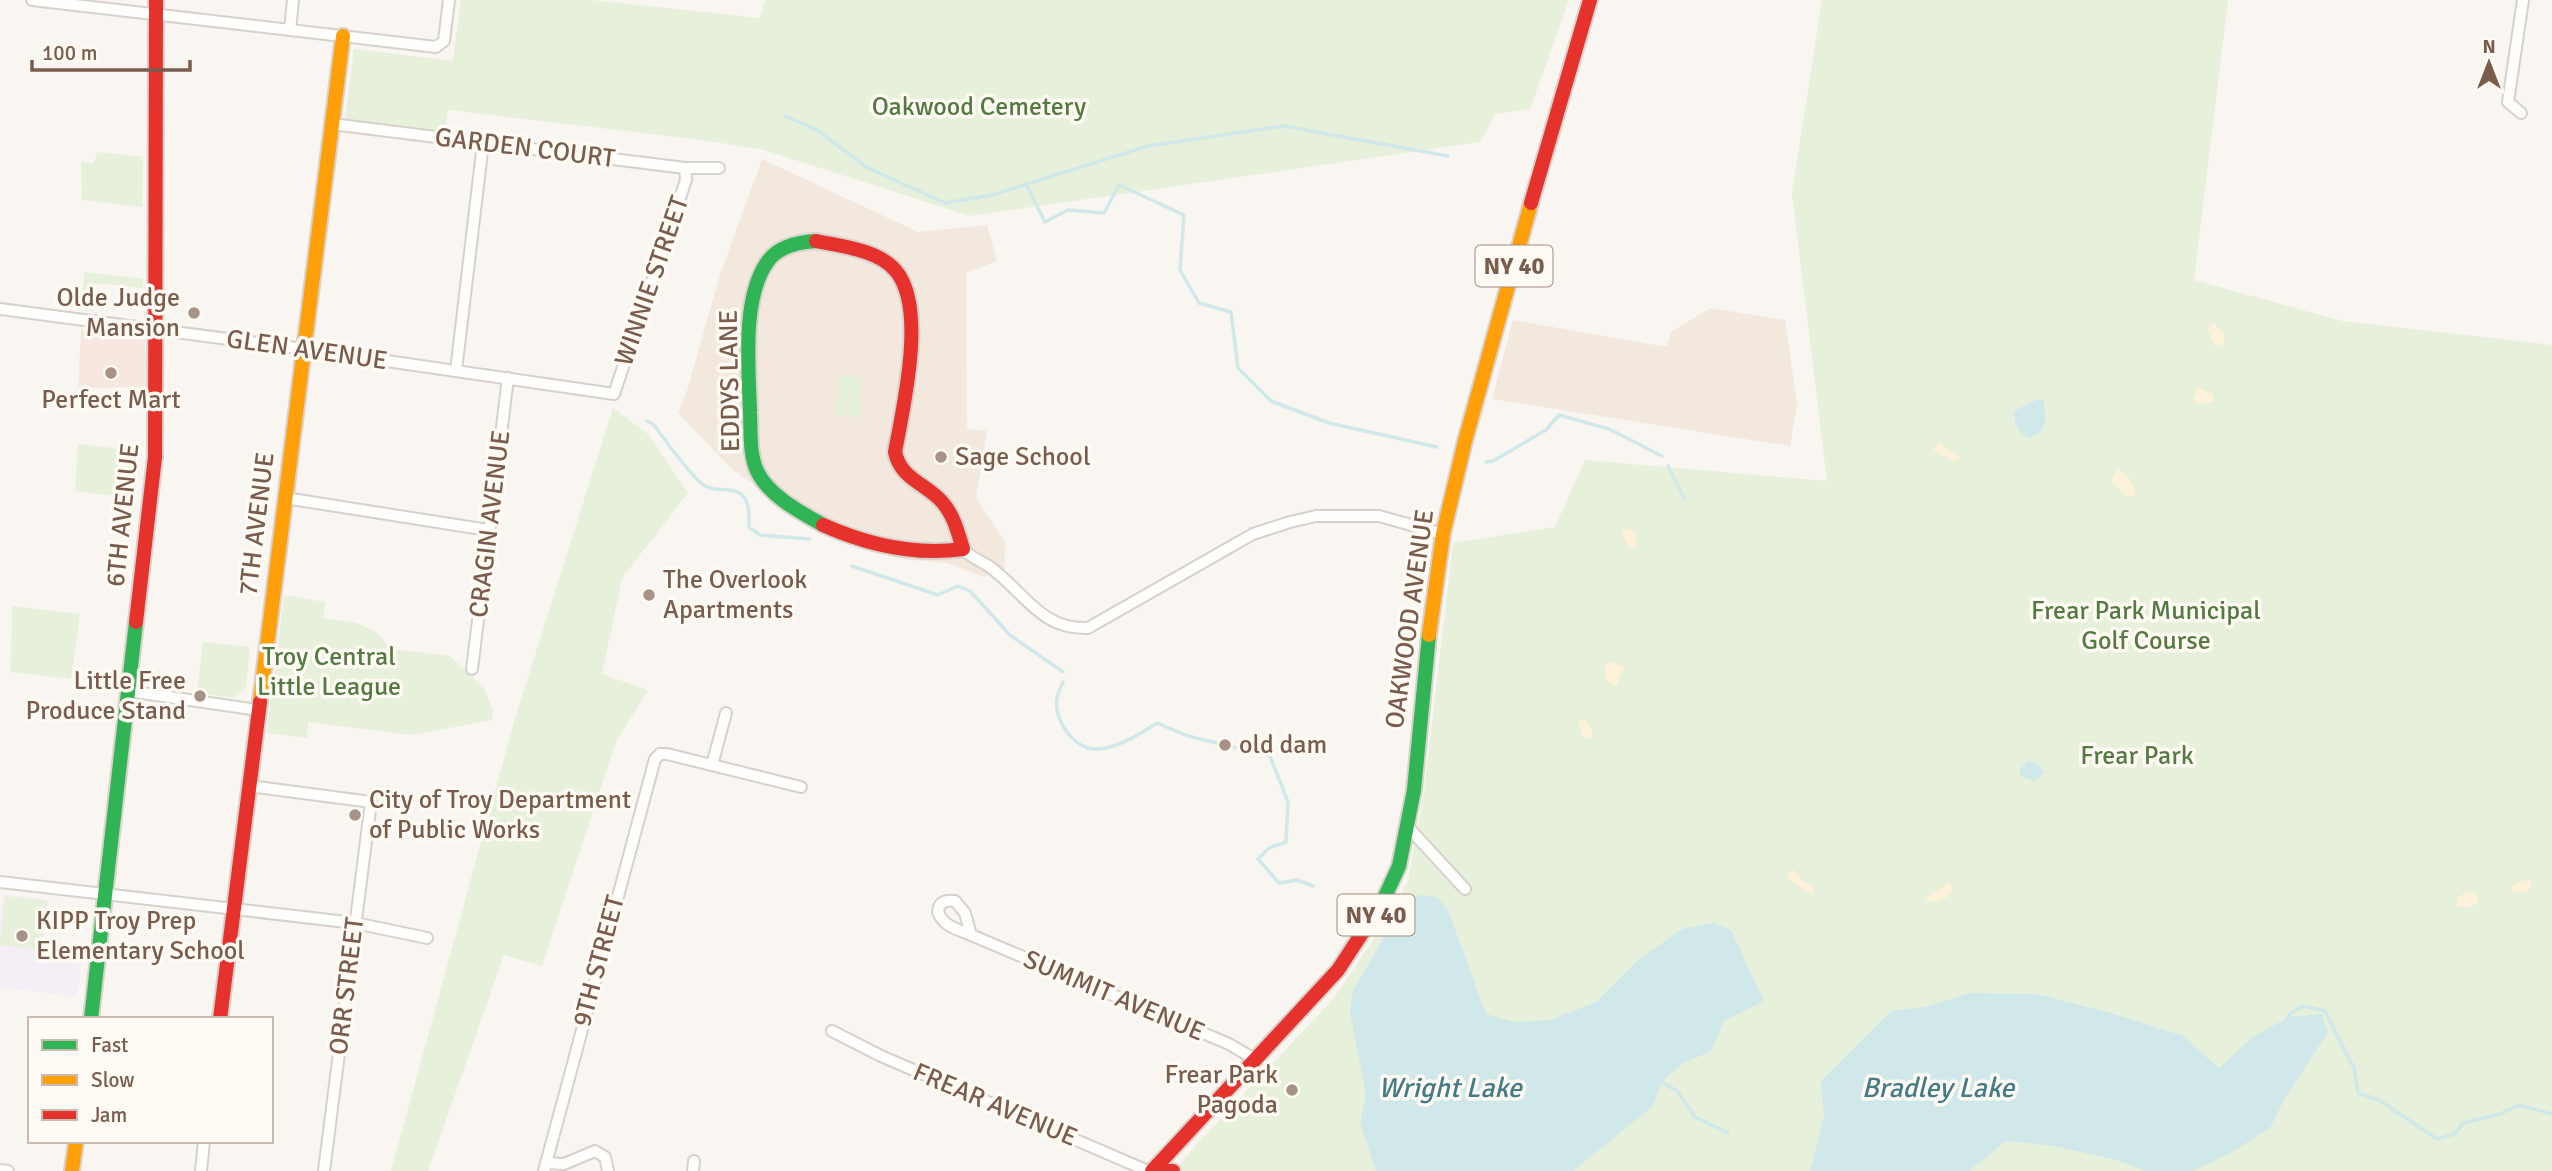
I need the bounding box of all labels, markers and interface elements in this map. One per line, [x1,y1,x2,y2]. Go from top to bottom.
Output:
scale bar [32,28,189,72]
north arrow [2454,28,2524,98]
text: N [2482,35,2496,59]
text: 100 m [42,40,97,66]
park label: Oakwood Cemetery [872,91,1086,123]
street label: GARDEN COURT [433,121,617,175]
street label: WINNIE STREET [608,192,696,370]
road number: NY 40 [1476,246,1552,286]
place label: Olde Judge Mansion [56,282,180,344]
marker: Olde Judge Mansion [186,305,202,321]
street label: EDDYS LANE [713,309,747,453]
street label: GLEN AVENUE [224,323,390,377]
marker: Perfect Mart [103,365,119,381]
place label: Perfect Mart [41,384,181,416]
street label: CRAGIN AVENUE [463,428,517,620]
place label: Sage School [955,441,1091,473]
street label: 6TH AVENUE [100,442,146,588]
marker: Sage School [933,449,949,465]
street label: 7TH AVENUE [232,451,282,597]
street label: OAKWOOD AVENUE [1379,507,1441,731]
place label: The Overlook Apartments [663,564,807,626]
marker: The Overlook Apartments [641,587,657,603]
park label: Frear Park Municipal Golf Course [2031,595,2261,657]
park label: Troy Central Little League [257,641,401,703]
place label: Little Free Produce Stand [26,665,186,727]
marker: Little Free Produce Stand [192,688,208,704]
place label: old dam [1239,729,1327,761]
marker: old dam [1217,737,1233,753]
park label: Frear Park [2080,740,2194,772]
place label: City of Troy Department of Public Works [369,784,631,846]
marker: City of Troy Department of Public Works [347,807,363,823]
street label: 9TH STREET [566,892,632,1030]
road number: NY 40 [1338,894,1414,936]
place label: KIPP Troy Prep Elementary School [36,905,245,967]
street label: ORR STREET [323,915,371,1057]
marker: KIPP Troy Prep Elementary School [14,928,30,944]
street label: SUMMIT AVENUE [1019,943,1209,1049]
legend [28,1017,273,1143]
text: Fast [91,1032,128,1058]
street label: FREAR AVENUE [908,1056,1082,1154]
place label: Frear Park Pagoda [1165,1059,1278,1121]
text: Slow [91,1067,135,1093]
water label: Wright Lake [1378,1071,1524,1105]
water label: Bradley Lake [1862,1071,2016,1105]
marker: Frear Park Pagoda [1284,1082,1300,1098]
text: Jam [91,1102,127,1128]

